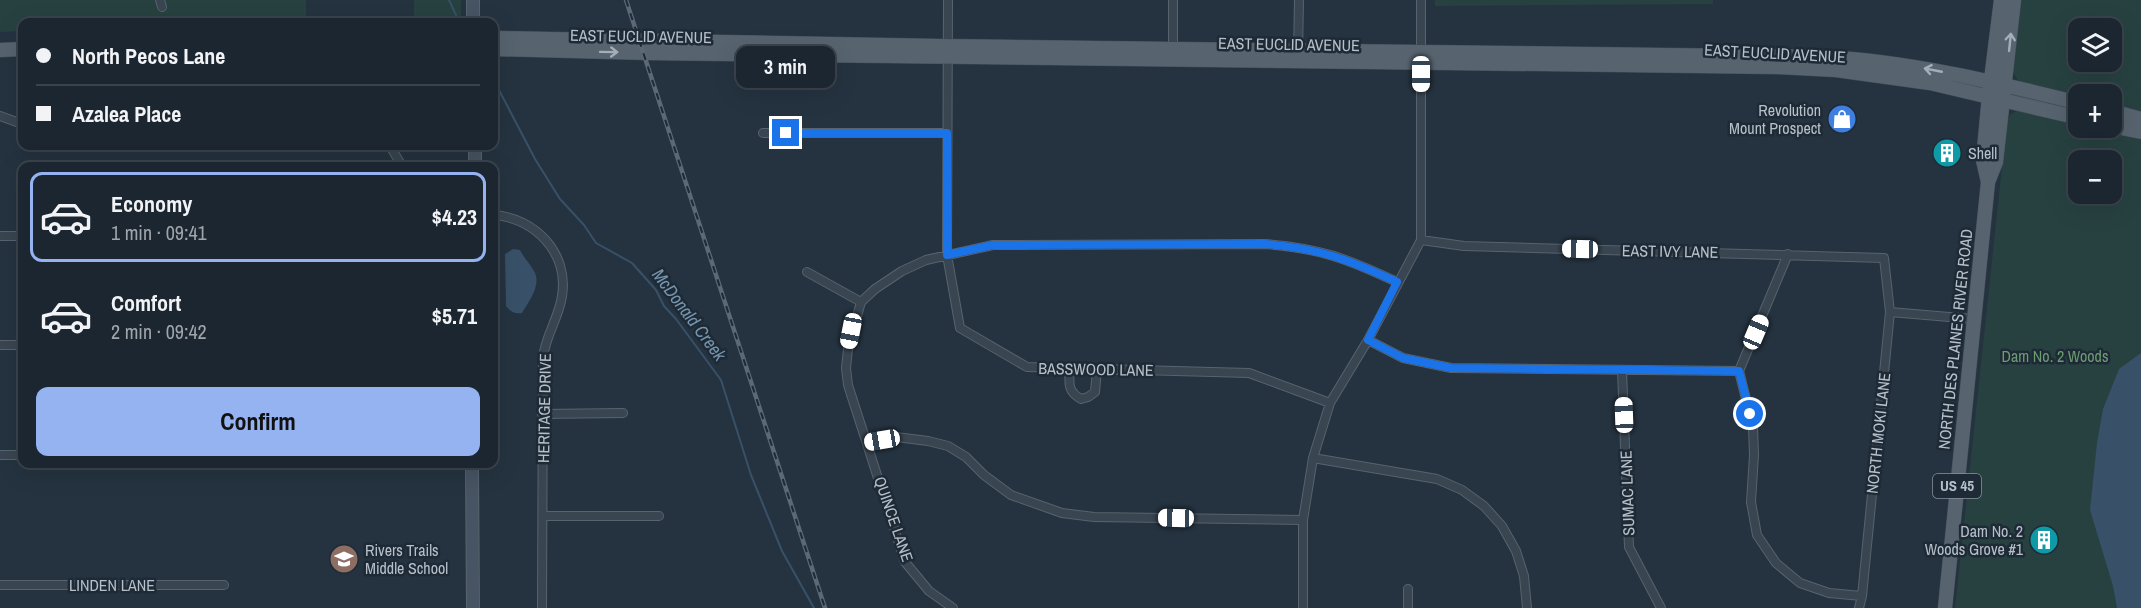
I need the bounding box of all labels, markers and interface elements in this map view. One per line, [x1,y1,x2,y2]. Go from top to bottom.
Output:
map controls [2068,18,2122,204]
button: layers [2068,18,2122,72]
street label: EAST EUCLID AVENUE [570,24,712,48]
street label: EAST EUCLID AVENUE [1218,32,1360,56]
one-way arrow [2005,33,2016,53]
street label: EAST EUCLID AVENUE [1704,38,1846,68]
text: North Pecos Lane [72,41,225,71]
callout: 3 min [736,46,836,88]
one-way arrow [599,47,619,58]
text: 3 min [764,53,807,80]
car [1412,56,1430,92]
one-way arrow [1924,64,1944,75]
button: + [2068,84,2122,138]
text: Azalea Place [72,99,181,129]
place label: Revolution Mount Prospect [1729,99,1821,139]
shop icon: Revolution Mount Prospect [1826,103,1858,135]
route end [772,119,799,146]
building icon: Shell [1931,137,1963,169]
place label: Shell [1968,142,1997,164]
button: − [2068,150,2122,204]
text: Economy [111,189,192,219]
icon: car [39,190,93,244]
text: $4.23 [432,202,477,232]
text: 1 min · 09:41 [111,219,207,246]
street label: NORTH DES PLAINES RIVER ROAD [1932,228,1978,450]
street label: EAST IVY LANE [1622,239,1718,263]
car [1562,240,1598,258]
water label: McDonald Creek [646,263,733,367]
text: Comfort [111,288,181,318]
icon: car [39,289,93,343]
text: $5.71 [432,301,477,331]
car [839,312,863,350]
car [1741,312,1771,352]
text: 2 min · 09:42 [111,318,207,345]
park label: Dam No. 2 Woods [2002,345,2108,367]
street label: HERITAGE DRIVE [532,353,556,463]
street label: BASSWOOD LANE [1038,357,1154,381]
street label: NORTH MOKI LANE [1861,371,1895,495]
button: Confirm [36,387,480,456]
car [1614,397,1634,433]
route start [1736,400,1763,427]
car [863,428,901,452]
street label: SUMAC LANE [1615,450,1639,536]
street label: QUINCE LANE [869,473,919,565]
road number: US 45 [1933,474,1981,498]
car [1158,509,1194,527]
place label: Dam No. 2 Woods Grove #1 [1925,520,2024,560]
building icon: Dam No. 2 Woods Grove #1 [2028,524,2060,556]
place label: Rivers Trails Middle School [365,539,448,579]
school or university icon: Rivers Trails Middle School [328,543,360,575]
street label: LINDEN LANE [69,574,155,596]

